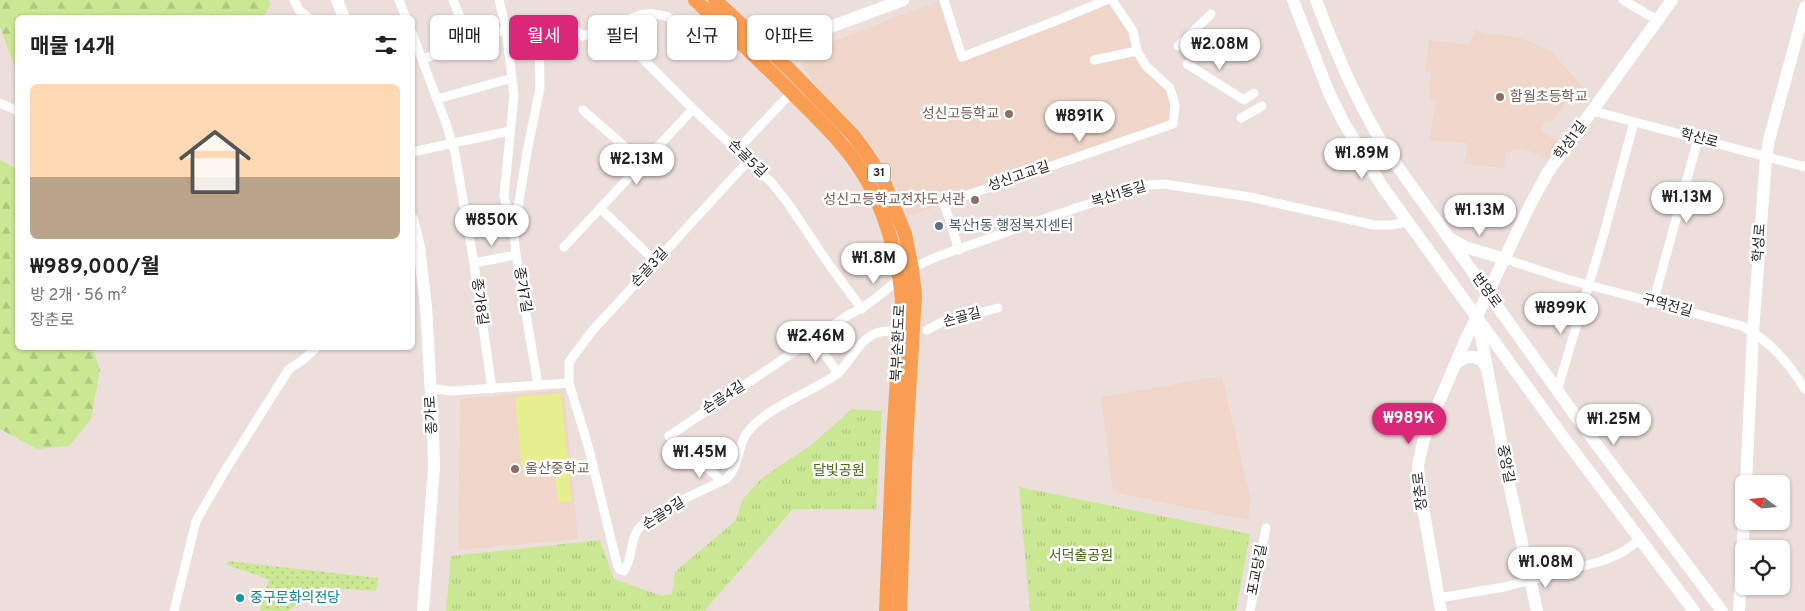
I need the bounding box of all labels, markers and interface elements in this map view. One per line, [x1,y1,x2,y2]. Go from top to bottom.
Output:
chip: 매매 [430,15,499,60]
chip: 월세 [509,15,578,60]
chip: 필터 [588,15,657,60]
chip: 신규 [667,15,737,60]
chip: 아파트 [747,15,832,60]
pin: ₩2.08M [1179,28,1261,71]
icon: filters [372,31,400,59]
text: 매물 14개 [30,34,115,61]
text: ₩2.08M [1191,35,1249,55]
place label: 함월초등학교 [1510,88,1587,106]
marker: 함월초등학교 [1494,91,1506,103]
pin: ₩891K [1045,100,1115,143]
place label: 성신고등학교 [922,105,999,123]
text: ₩891K [1056,107,1104,127]
marker: 성신고등학교 [1003,108,1015,120]
icon: home [170,117,260,207]
street label: 학성1길 [1550,118,1591,164]
street label: 학산로 [1678,125,1720,152]
street label: 손골5길 [724,136,770,182]
pin: ₩1.89M [1321,138,1403,180]
pin: ₩2.13M [596,144,678,186]
text: ₩1.89M [1335,144,1389,164]
text: ₩2.13M [610,150,664,170]
street label: 성신고교길 [986,158,1052,196]
road number: 31 [868,164,890,182]
street label: 복산1동길 [1089,179,1149,211]
pin: ₩1.13M [1646,182,1728,224]
text: ₩1.13M [1662,188,1712,208]
place label: 성신고등학교전자도서관 [823,191,965,209]
marker: 성신고등학교전자도서관 [969,194,981,206]
pin: ₩1.13M [1439,194,1521,237]
text: ₩1.13M [1455,201,1505,221]
pin: ₩850K [457,204,527,247]
text: ₩850K [466,211,518,231]
place label: 복산1동 행정복지센터 [949,218,1073,235]
marker: 복산1동 행정복지센터 [933,220,945,232]
street label: 학성로 [1749,223,1770,263]
pin: ₩1.8M [839,242,909,285]
street label: 손골3길 [628,245,672,291]
text: ₩1.8M [852,249,896,269]
text: ₩989,000/월 [30,254,160,281]
street label: 종가7길 [510,266,534,314]
street label: 번영로 [1468,270,1504,312]
street label: 종가8길 [467,277,491,327]
text: 방 2개 · 56 m² [30,286,127,306]
street label: 구역전길 [1640,291,1694,321]
pin: ₩899K [1526,292,1596,335]
text: ₩899K [1535,299,1587,319]
street label: 북부순환도로 [887,304,910,382]
street label: 손골길 [941,305,983,331]
text: 장춘로 [30,311,74,331]
pin: ₩2.46M [775,320,857,363]
text: ₩2.46M [787,327,845,347]
street label: 손골4길 [700,378,748,418]
street label: 종가로 [422,395,441,435]
pin: ₩989K [1374,402,1444,445]
pin: ₩1.25M [1573,404,1655,446]
text: ₩989K [1383,409,1435,429]
text: ₩1.25M [1587,410,1641,430]
pin: ₩1.45M [659,436,741,479]
text: ₩1.45M [673,443,727,463]
street label: 중앙길 [1493,443,1517,485]
place label: 울산중학교 [525,460,590,478]
marker: 울산중학교 [509,463,521,475]
park label: 달빛공원 [813,463,865,480]
street label: 장춘로 [1411,471,1431,511]
north arrow [1735,475,1790,530]
map controls [1735,475,1790,595]
street label: 손골9길 [640,494,688,534]
button: locate [1735,540,1790,595]
street label: 포교당길 [1245,543,1271,597]
pin: ₩1.08M [1505,546,1587,589]
park label: 서덕출공원 [1049,548,1113,565]
text: ₩1.08M [1519,553,1573,573]
place label: 중구문화의전당 [250,590,340,607]
marker: 중구문화의전당 [234,592,246,604]

